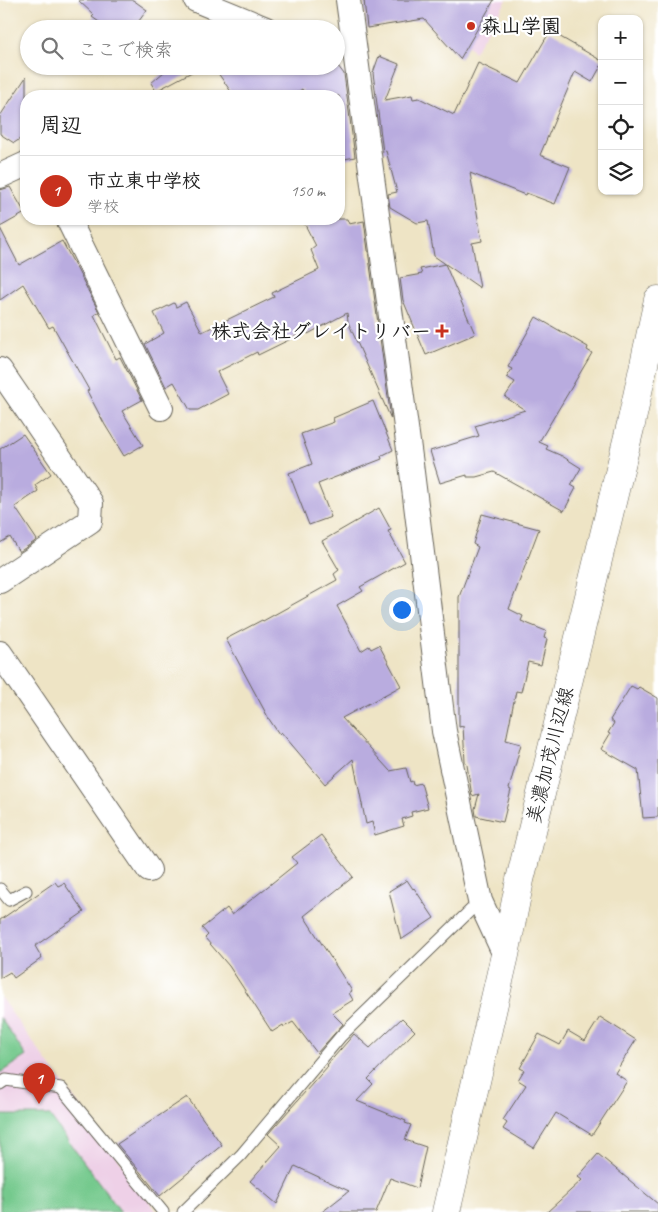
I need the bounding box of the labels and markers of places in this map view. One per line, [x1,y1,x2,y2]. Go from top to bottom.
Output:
place label: 森山学園 [481,14,561,39]
marker: 森山学園 [465,20,477,32]
place label: 株式会社グレイトリバー [211,319,431,344]
marker: 株式会社グレイトリバー [435,324,449,338]
pin: 1 [23,1063,55,1104]

